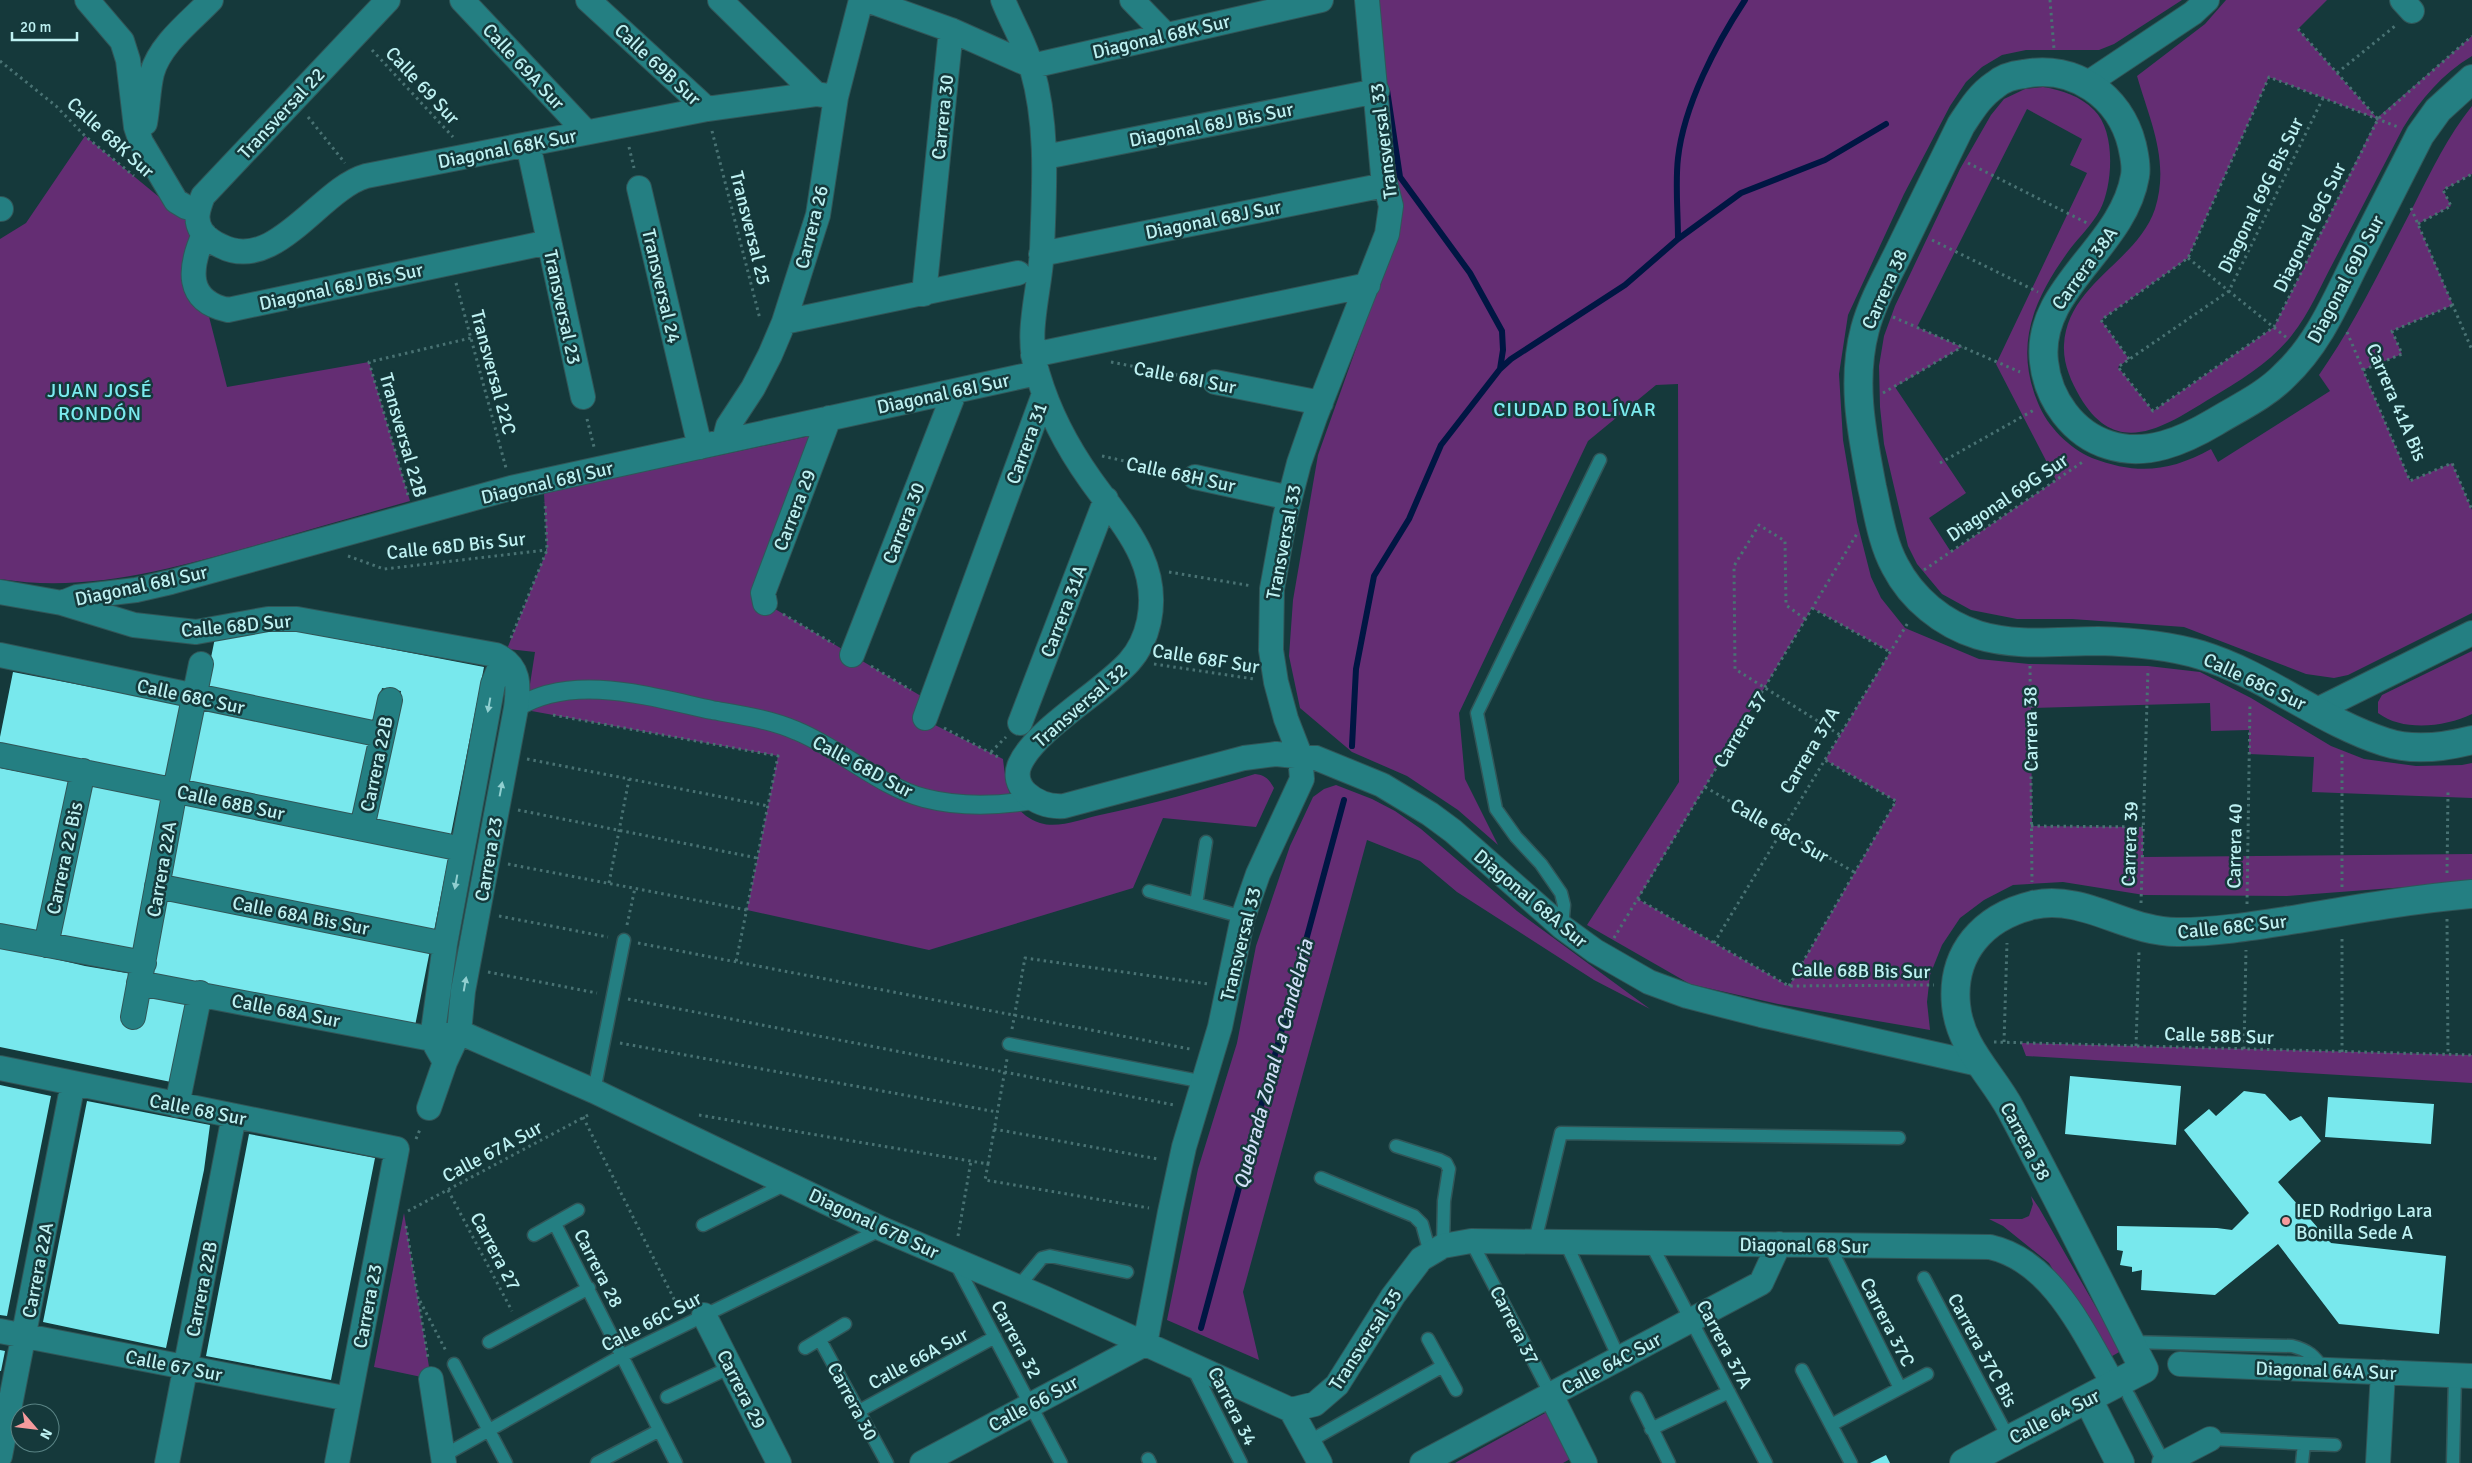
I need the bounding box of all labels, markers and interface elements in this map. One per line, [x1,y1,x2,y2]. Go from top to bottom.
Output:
street label: Diagonal 68K Sur [1090,9,1232,64]
scale bar [12,10,78,42]
text: 20 m [20,18,51,36]
street label: Calle 69A Sur [477,18,569,115]
street label: Calle 69B Sur [609,19,706,111]
street label: Calle 69 Sur [380,42,464,130]
street label: Transversal 22 [233,63,330,165]
street label: Carrera 30 [927,73,959,161]
street label: Transversal 33 [1365,81,1403,200]
street label: Calle 68K Sur [62,92,159,183]
street label: Diagonal 68J Bis Sur [1127,97,1295,153]
street label: Diagonal 69G Bis Sur [2213,113,2309,277]
street label: Diagonal 68K Sur [436,124,579,174]
street label: Diagonal 69G Sur [2268,159,2352,296]
street label: Transversal 25 [724,169,776,288]
street label: Carrera 26 [790,183,834,272]
street label: Diagonal 68J Sur [1143,195,1283,245]
street label: Diagonal 69D Sur [2302,211,2390,348]
street label: Carrera 38A [2047,222,2123,315]
street label: Transversal 24 [636,227,686,346]
street label: Carrera 38 [1857,246,1913,333]
street label: Transversal 23 [538,248,586,367]
street label: Diagonal 68J Bis Sur [257,258,425,316]
street label: Transversal 22C [465,307,521,437]
street label: Carrera 41A Bis [2360,340,2432,465]
street label: Calle 68I Sur [1132,356,1238,400]
street label: Diagonal 68I Sur [875,368,1012,420]
street label: Transversal 22B [374,370,432,500]
district label: JUAN JOSÉ RONDÓN [47,378,153,426]
district label: CIUDAD BOLÍVAR [1493,397,1657,422]
street label: Carrera 31 [1001,399,1053,488]
street label: Diagonal 69G Sur [1942,448,2073,547]
street label: Calle 68H Sur [1124,452,1238,498]
street label: Diagonal 68I Sur [479,456,616,510]
street label: Carrera 29 [768,466,821,554]
street label: Carrera 30 [877,479,930,567]
street label: Transversal 33 [1261,483,1307,602]
street label: Calle 68D Bis Sur [385,527,527,565]
street label: Diagonal 68I Sur [73,560,210,612]
street label: Carrera 31A [1035,561,1093,661]
street label: Calle 68D Sur [180,609,292,643]
street label: Calle 68F Sur [1151,639,1261,679]
street label: Calle 68G Sur [2200,648,2310,716]
street label: Transversal 32 [1029,658,1133,753]
street label: Calle 68C Sur [135,674,247,720]
street label: Carrera 38 [2018,686,2044,772]
street label: Carrera 37 [1709,687,1773,772]
one-way arrow [485,697,493,713]
street label: Carrera 37A [1775,702,1845,798]
street label: Carrera 22B [355,714,399,814]
street label: Calle 68D Sur [808,730,917,803]
street label: Calle 68B Sur [175,780,287,826]
one-way arrow [497,782,505,797]
street label: Calle 68C Sur [1726,793,1833,869]
street label: Carrera 22 Bis [41,800,89,917]
street label: Carrera 39 [2117,801,2143,887]
street label: Carrera 40 [2222,803,2248,889]
street label: Carrera 23 [470,815,508,903]
street label: Carrera 22A [142,819,182,919]
street label: Diagonal 68A Sur [1469,844,1592,953]
one-way arrow [452,874,460,890]
street label: Transversal 33 [1215,885,1267,1004]
street label: Calle 68A Bis Sur [230,891,371,941]
street label: Calle 68C Sur [2176,909,2288,945]
water label: Quebrada Zonal La Candelaria [1228,936,1319,1192]
street label: Calle 68B Bis Sur [1791,958,1931,984]
one-way arrow [461,975,469,991]
street label: Calle 68A Sur [230,989,342,1033]
street label: Calle 58B Sur [2164,1022,2274,1050]
street label: Calle 68 Sur [147,1089,248,1131]
street label: Carrera 38 [1994,1098,2056,1185]
street label: Calle 67A Sur [438,1116,547,1188]
street label: Diagonal 67B Sur [805,1183,942,1265]
place label: IED Rodrigo Lara Bonilla Sede A [2296,1199,2432,1245]
street label: Carrera 27 [464,1208,526,1295]
marker: IED Rodrigo Lara Bonilla Sede A [2280,1215,2292,1227]
street label: Carrera 22A [17,1220,59,1320]
street label: Carrera 28 [568,1225,628,1312]
street label: Diagonal 68 Sur [1739,1233,1869,1259]
street label: Carrera 22B [181,1239,223,1339]
street label: Carrera 23 [348,1262,388,1350]
street label: Carrera 37C [1854,1274,1920,1371]
street label: Carrera 37 [1484,1282,1544,1369]
street label: Transversal 35 [1324,1284,1408,1395]
street label: Calle 66C Sur [597,1286,706,1357]
street label: Carrera 37C Bis [1942,1289,2022,1412]
street label: Carrera 32 [985,1296,1047,1383]
street label: Carrera 37A [1691,1296,1758,1393]
street label: Calle 66A Sur [864,1323,973,1395]
street label: Calle 64C Sur [1557,1328,1665,1400]
street label: Calle 67 Sur [123,1345,224,1387]
street label: Carrera 29 [711,1346,771,1433]
street label: Diagonal 64A Sur [2255,1357,2397,1385]
street label: Carrera 30 [821,1358,883,1445]
street label: Carrera 34 [1202,1363,1262,1450]
street label: Calle 66 Sur [985,1370,1082,1438]
street label: Calle 64 Sur [2005,1384,2104,1450]
north arrow [10,1403,60,1453]
text: N [36,1426,56,1442]

